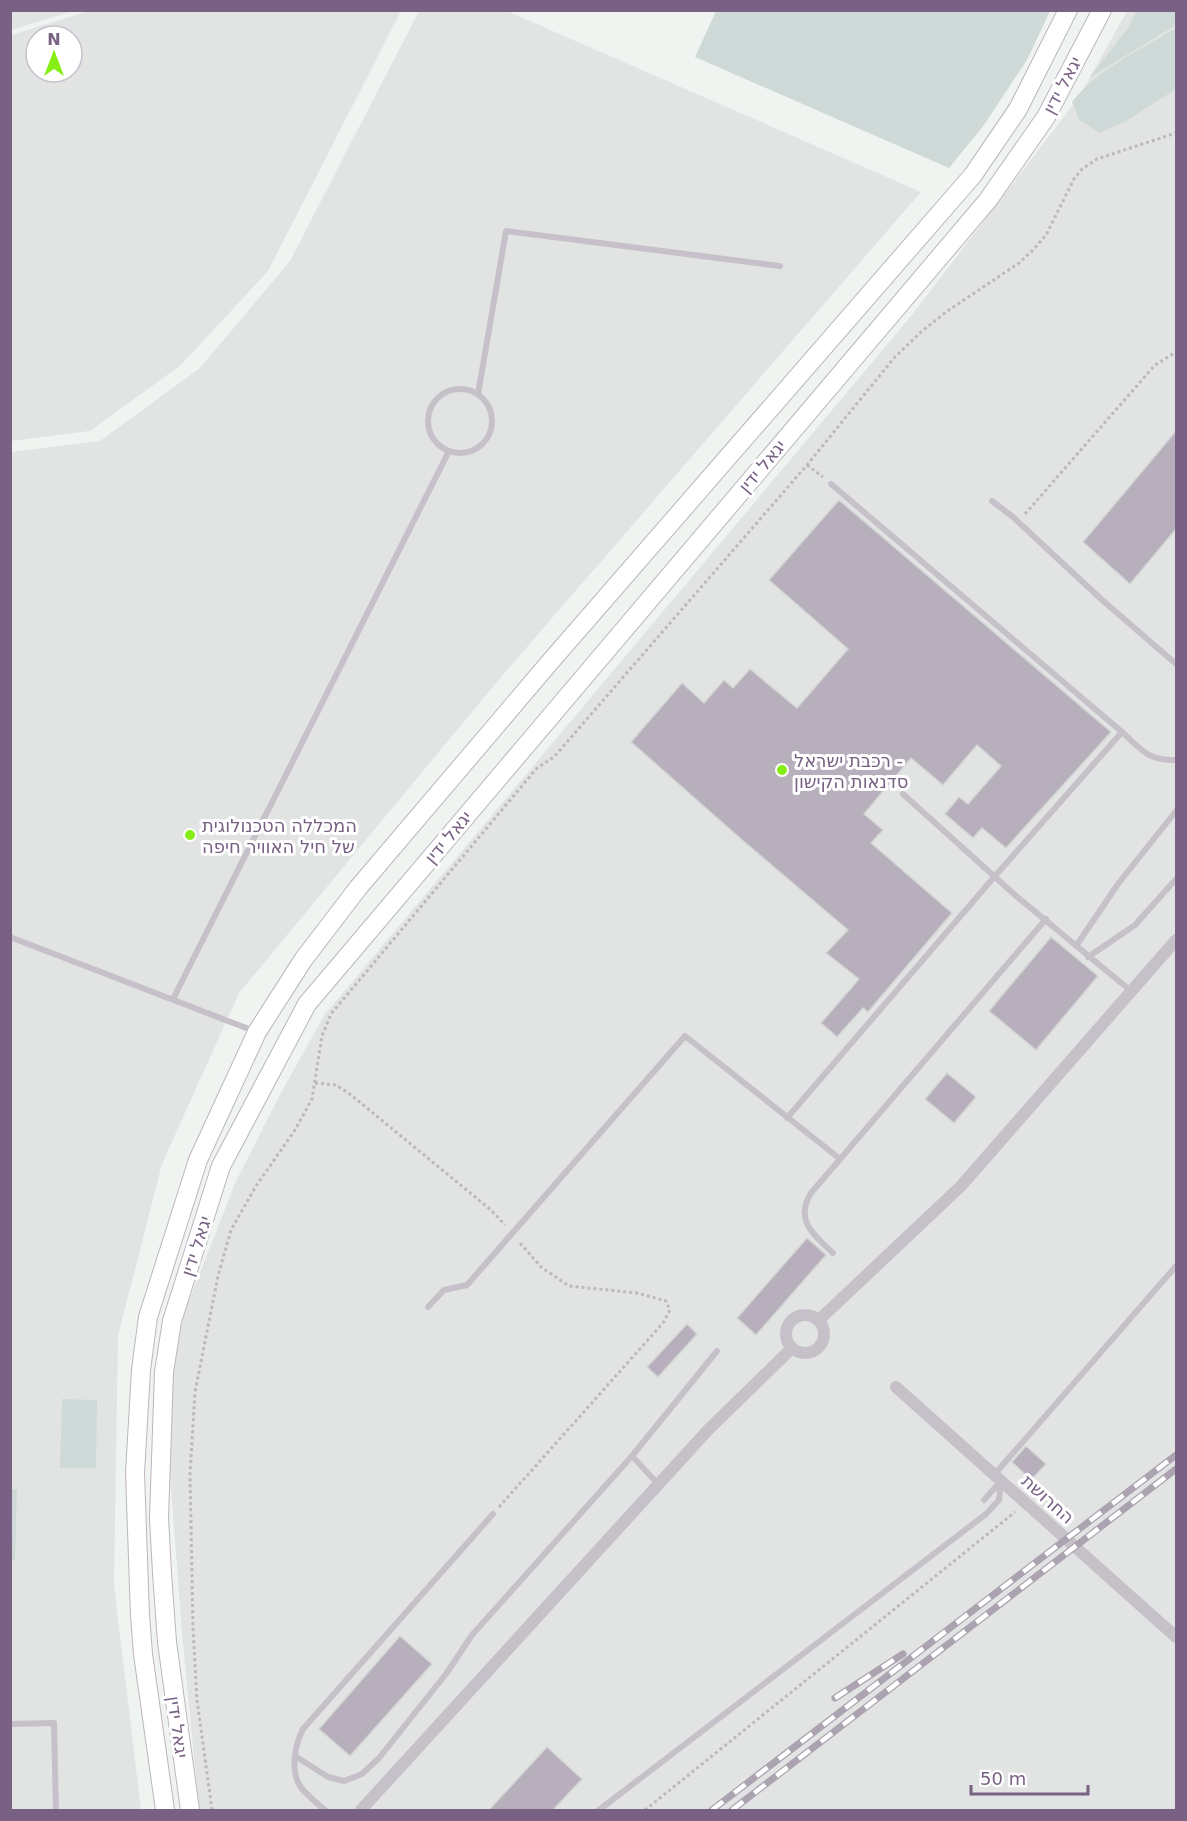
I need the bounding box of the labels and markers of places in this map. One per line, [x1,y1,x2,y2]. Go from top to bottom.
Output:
place label: רכבת ישראל - סדנאות הקישון [794,750,908,792]
marker: רכבת ישראל - סדנאות הקישון [775,763,789,777]
place label: המכללה הטכנולוגית של חיל האוויר חיפה [202,815,357,857]
marker: המכללה הטכנולוגית של חיל האוויר חיפה [183,828,197,842]

